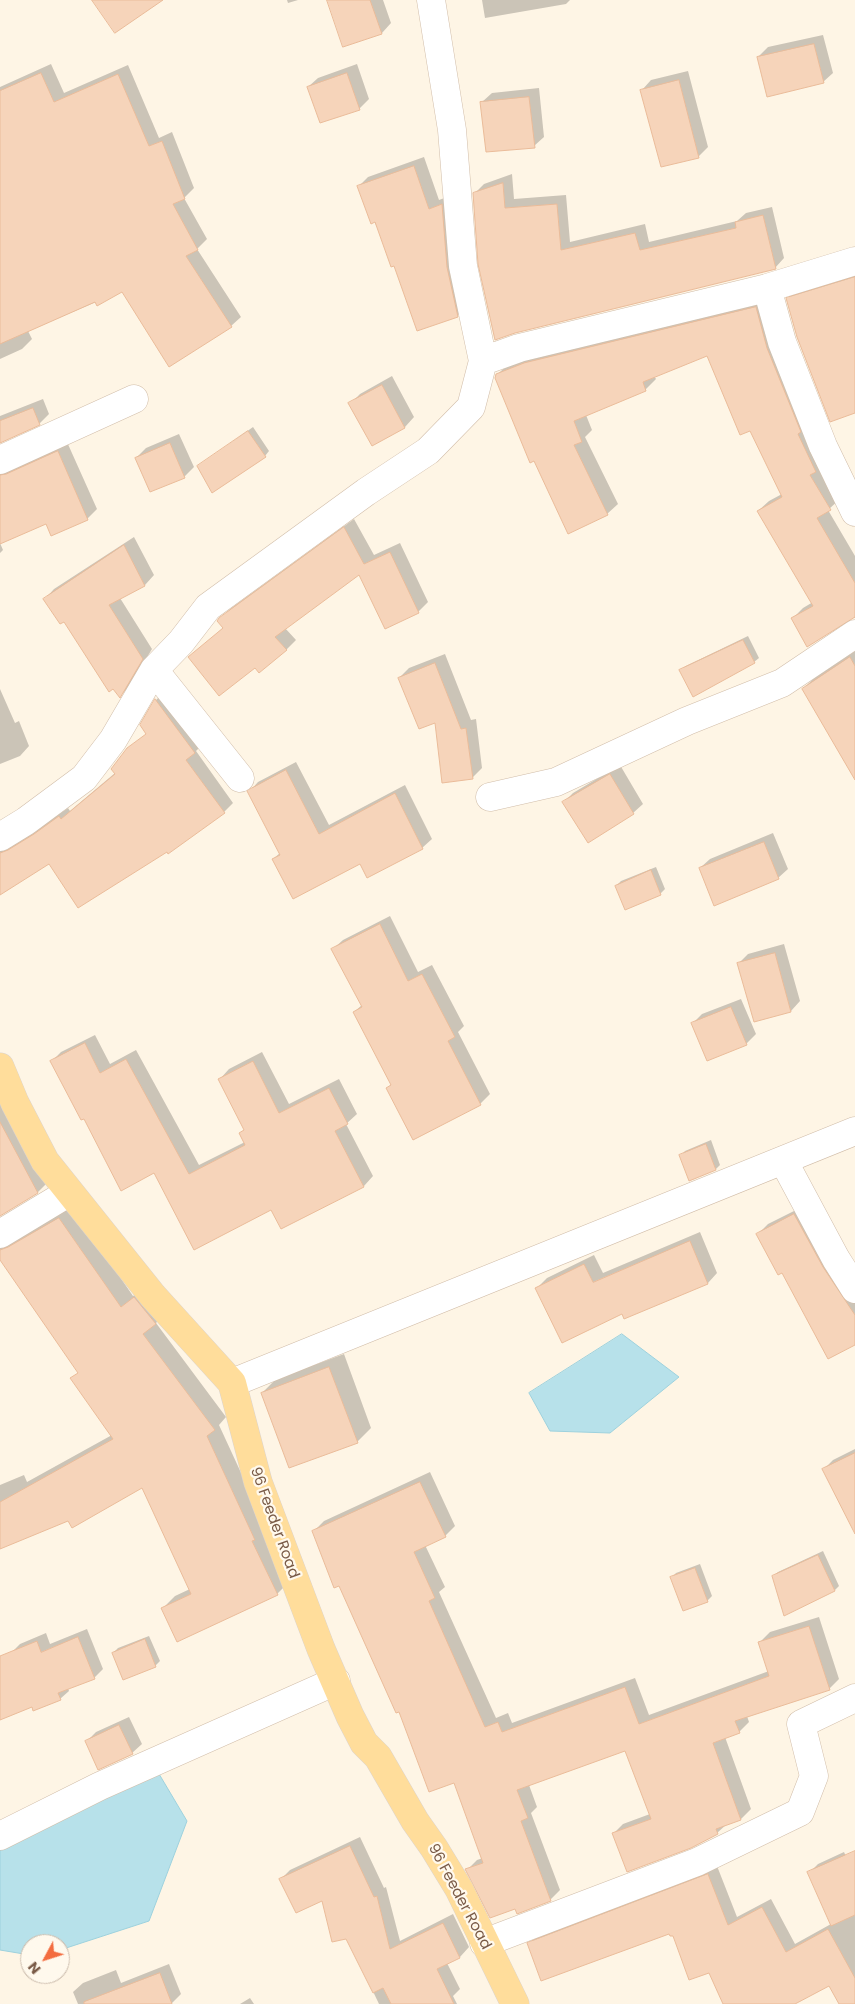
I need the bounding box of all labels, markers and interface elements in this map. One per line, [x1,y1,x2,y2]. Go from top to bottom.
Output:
street label: 96 Feeder Road [246,1465,302,1581]
street label: 96 Feeder Road [424,1841,494,1953]
north arrow [20,1934,70,1984]
text: N [23,1958,45,1978]

